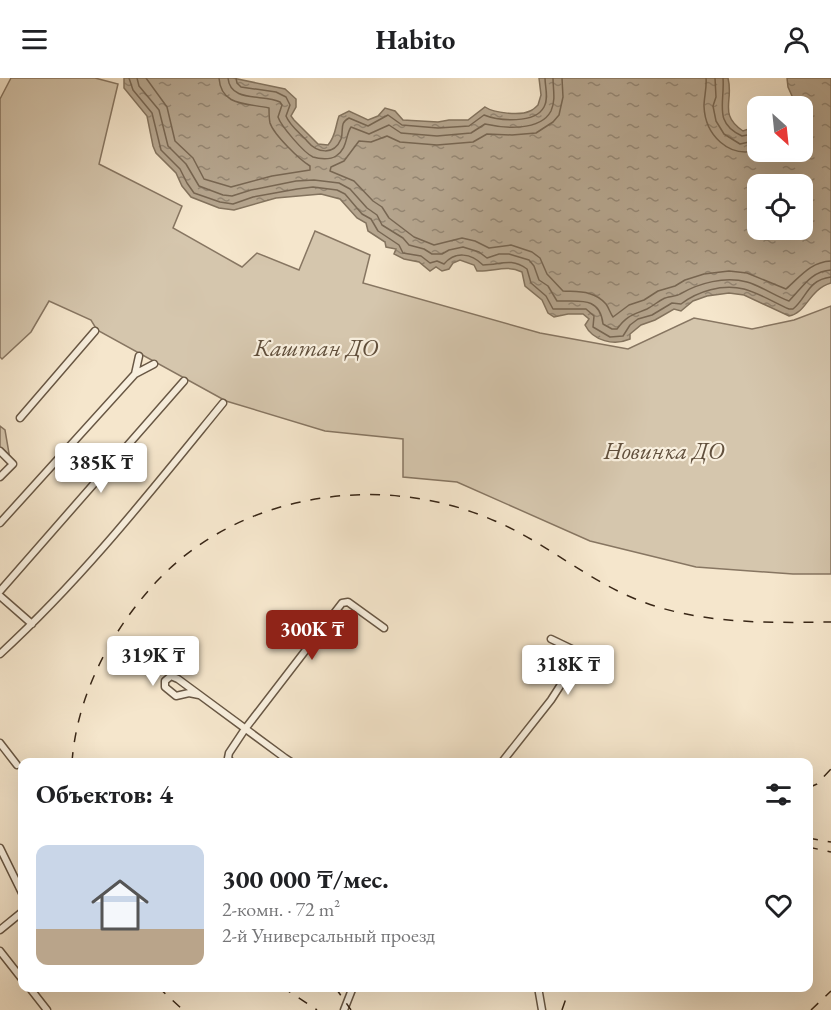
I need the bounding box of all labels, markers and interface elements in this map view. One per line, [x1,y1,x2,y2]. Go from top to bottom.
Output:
text: Habito [376,22,455,57]
icon: menu [18,23,51,56]
icon: person [780,23,813,56]
north arrow [747,96,813,162]
map controls [747,96,813,240]
button: locate [747,174,813,240]
park label: Каштан ДО [253,332,378,363]
park label: Новинка ДО [603,435,725,466]
pin: 385K ₸ [52,443,150,494]
text: 385K ₸ [69,449,133,475]
pin: 300K ₸ [263,610,361,661]
text: 300K ₸ [280,616,344,642]
pin: 319K ₸ [104,636,202,687]
text: 319K ₸ [121,642,185,668]
pin: 318K ₸ [519,645,617,696]
text: 318K ₸ [536,651,600,677]
text: Объектов: 4 [36,777,173,811]
icon: filters [762,778,795,811]
text: 300 000 ₸/мес. [222,862,389,896]
icon: home [84,869,156,941]
icon: heart [762,889,795,922]
text: 2-комн. · 72 m² [222,896,340,922]
text: 2-й Универсальный проезд [222,922,435,948]

